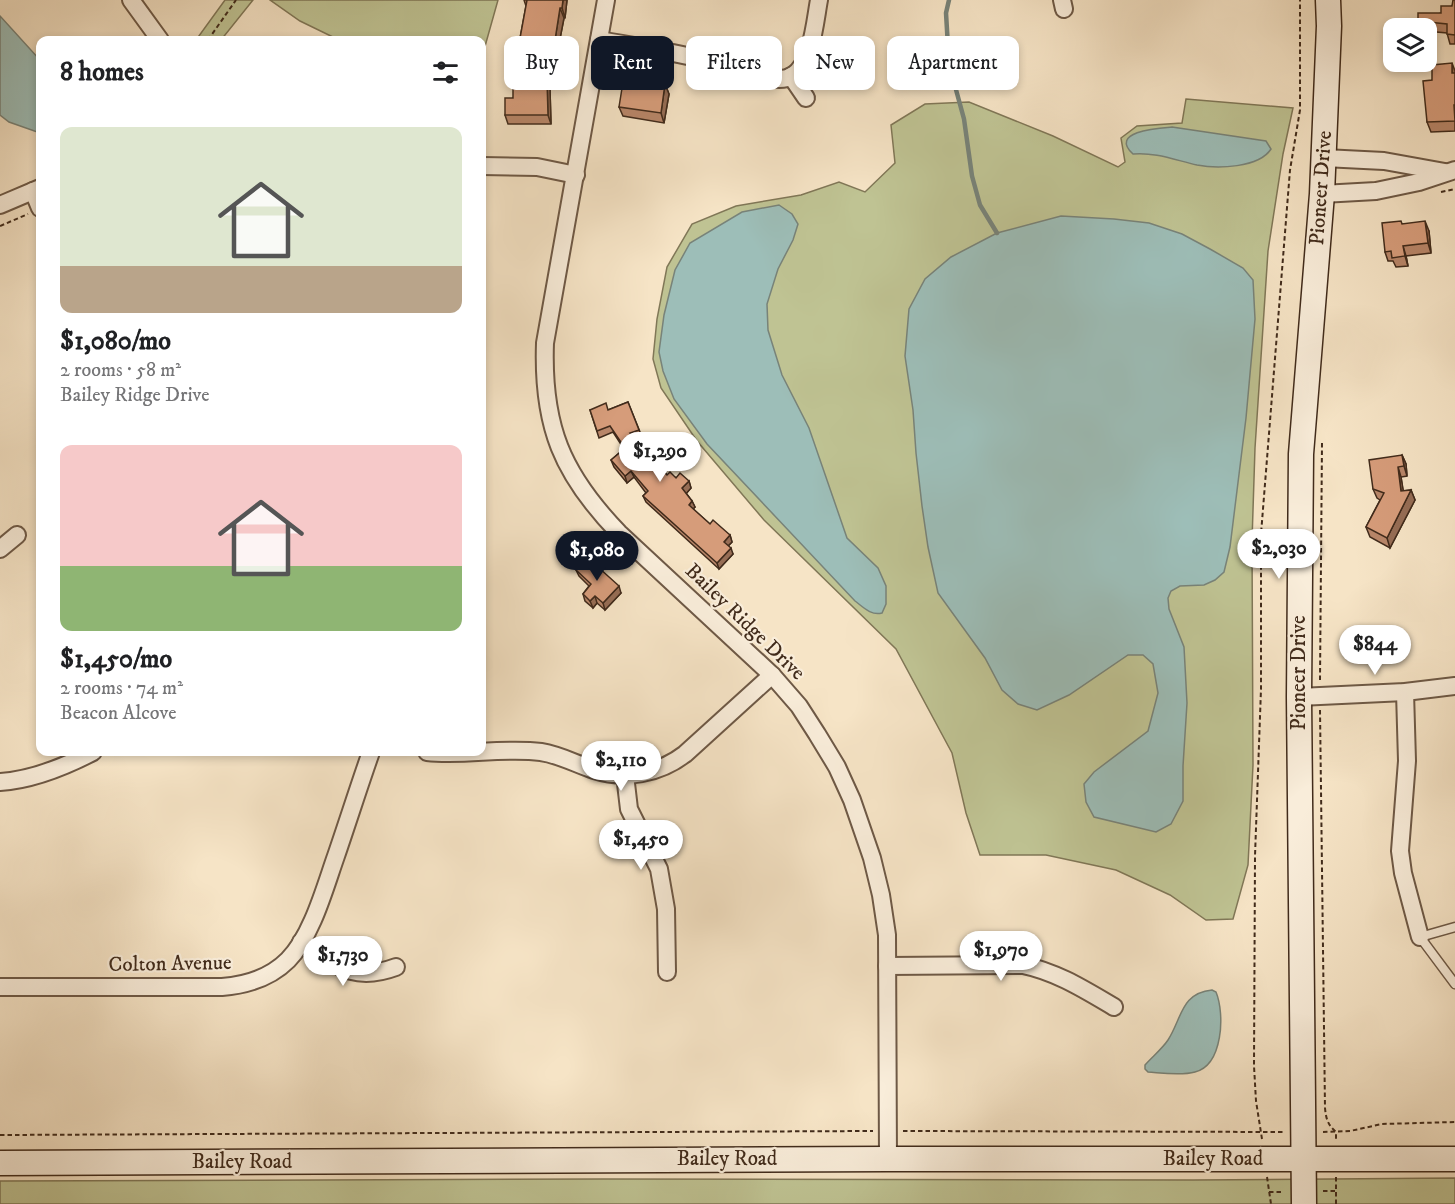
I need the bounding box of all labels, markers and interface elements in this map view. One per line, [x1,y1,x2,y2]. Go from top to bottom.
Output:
map controls [1383,18,1437,72]
button: layers [1383,18,1437,72]
chip: Buy [504,36,579,90]
chip: Rent [591,36,674,90]
chip: Filters [686,36,782,90]
chip: New [794,36,875,90]
chip: Apartment [887,36,1019,90]
text: 8 homes [60,56,144,89]
icon: filters [429,56,462,89]
street label: Pioneer Drive [1304,129,1338,246]
icon: home [207,166,315,274]
text: $1,080/mo [60,325,171,358]
text: 2 rooms · 58 m² [60,358,181,383]
text: Bailey Ridge Drive [60,383,210,408]
pin: $1,290 [611,432,709,483]
text: $1,290 [633,439,687,464]
icon: home [207,484,315,592]
pin: $2,030 [1230,529,1328,580]
pin: $1,080 [548,531,646,582]
text: $2,030 [1251,536,1307,561]
text: $1,080 [569,538,625,563]
street label: Bailey Ridge Drive [679,558,811,686]
street label: Pioneer Drive [1286,615,1312,731]
pin: $844 [1339,625,1411,676]
text: $844 [1353,632,1397,657]
text: $1,450/mo [60,643,172,676]
text: 2 rooms · 74 m² [60,676,183,701]
text: Beacon Alcove [60,701,177,726]
pin: $2,110 [572,741,670,792]
text: $2,110 [595,748,647,773]
pin: $1,450 [592,820,690,871]
text: $1,450 [613,827,669,852]
pin: $1,970 [952,931,1050,982]
pin: $1,730 [294,936,392,987]
text: $1,970 [974,938,1028,963]
text: $1,730 [317,943,369,968]
street label: Colton Avenue [108,950,232,978]
street label: Bailey Road [677,1146,778,1172]
street label: Bailey Road [1163,1146,1264,1172]
street label: Bailey Road [192,1149,293,1175]

